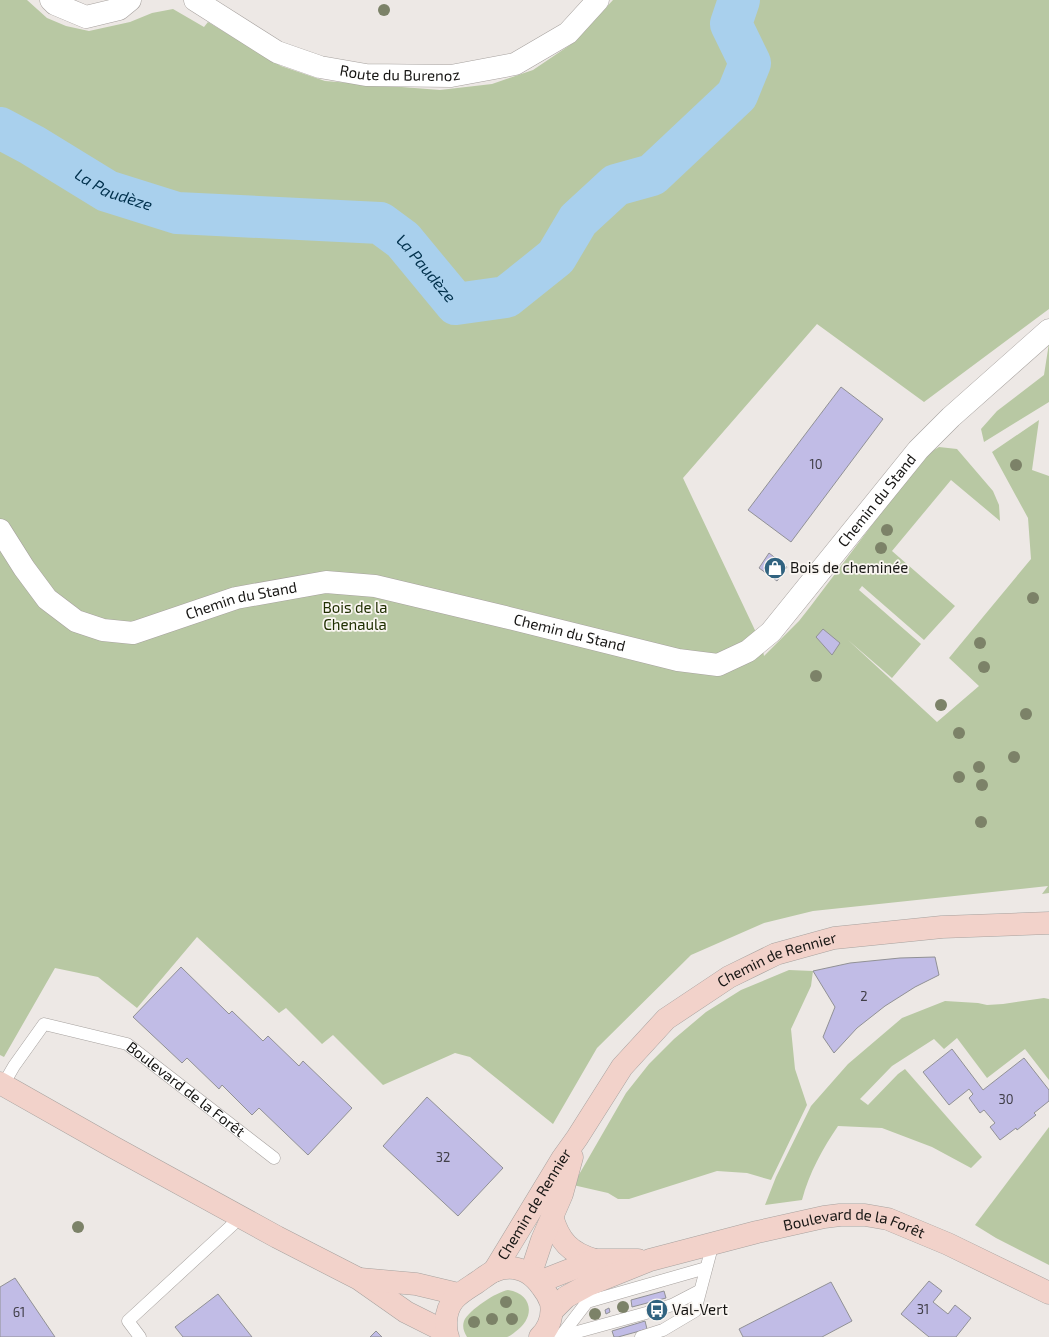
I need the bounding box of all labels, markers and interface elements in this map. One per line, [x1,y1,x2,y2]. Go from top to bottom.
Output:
street label: Route du Burenoz [338,61,461,84]
water label: La Paudèze [72,164,155,214]
water label: La Paudèze [394,229,461,306]
street label: Chemin du Stand [833,450,919,550]
house number: 10 [809,456,823,472]
shop icon: Bois de cheminée [762,555,788,581]
place label: Bois de cheminée [790,558,908,576]
street label: Chemin du Stand [183,577,298,622]
park label: Bois de la Chenaula [322,598,388,633]
street label: Chemin du Stand [512,610,627,655]
street label: Chemin de Rennier [713,928,838,990]
house number: 2 [860,988,868,1004]
street label: Boulevard de la Forêt [123,1037,249,1140]
house number: 30 [998,1091,1014,1107]
street label: Chemin de Rennier [493,1145,575,1263]
house number: 32 [436,1149,450,1165]
street label: Boulevard de la Forêt [781,1205,928,1242]
bus stop icon: Val-Vert [644,1297,670,1323]
place label: Val-Vert [672,1300,728,1318]
house number: 31 [917,1301,929,1317]
house number: 61 [13,1304,25,1320]

